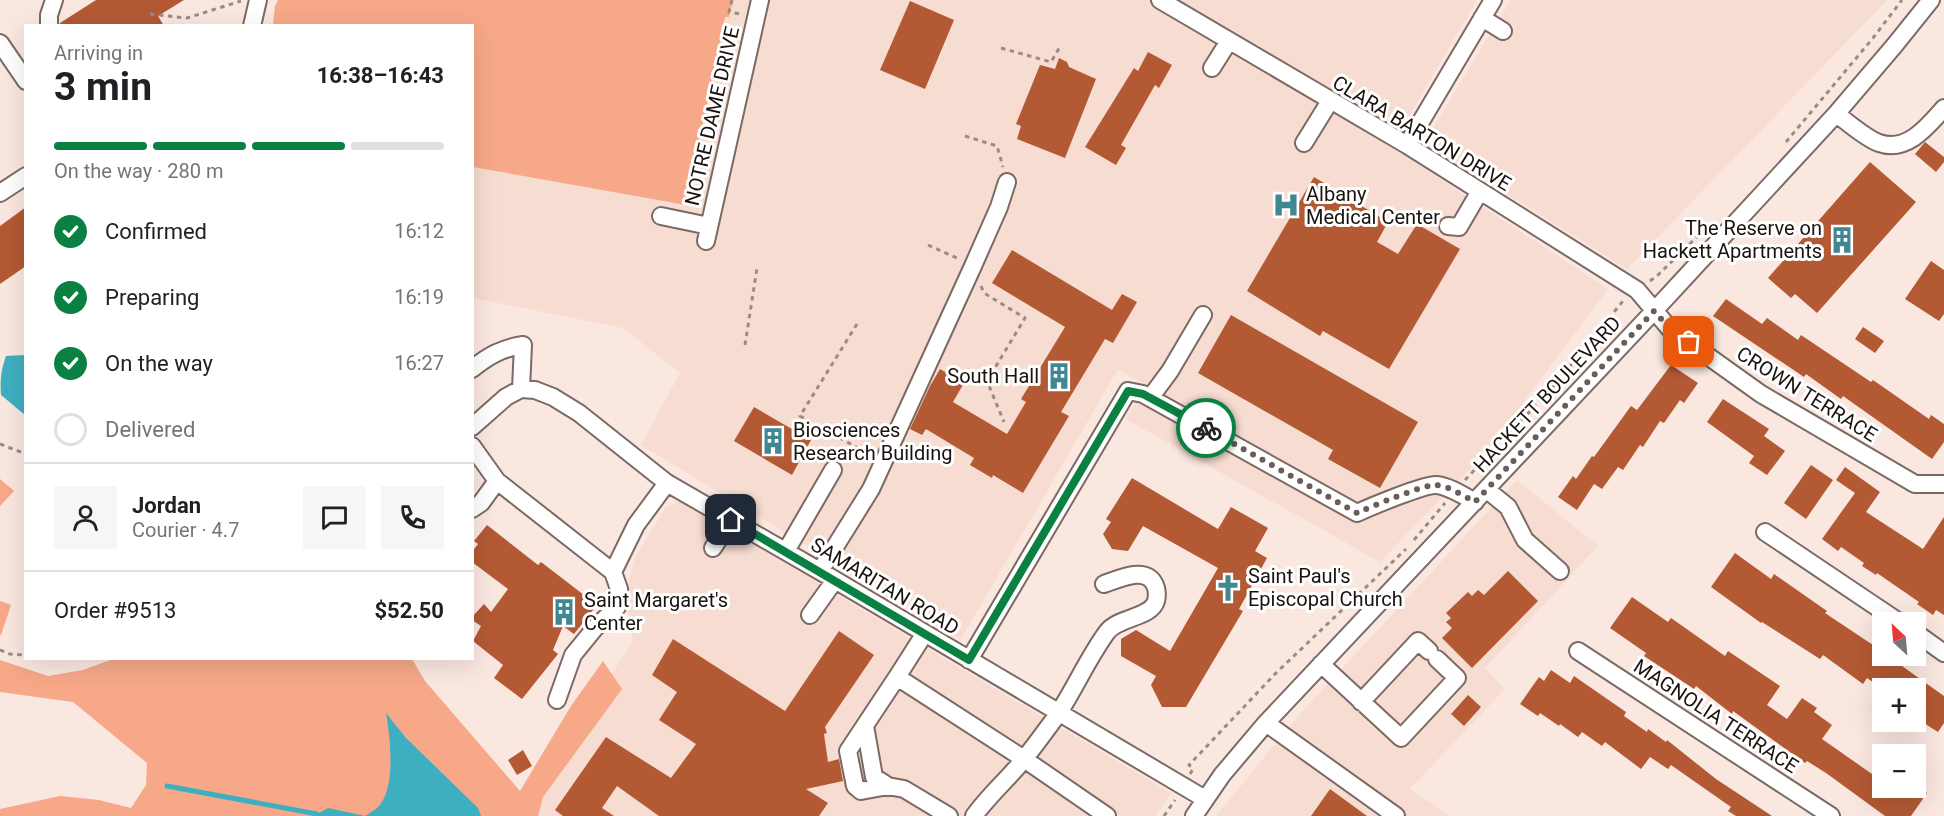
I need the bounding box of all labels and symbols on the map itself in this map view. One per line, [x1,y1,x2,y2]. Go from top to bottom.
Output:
street label: NOTRE DAME DRIVE [680,24,744,208]
street label: CLARA BARTON DRIVE [1328,70,1516,196]
place label: Albany Medical Center [1306,182,1440,229]
hospital icon: Albany Medical Center [1271,190,1301,220]
place label: The Reserve on Hackett Apartments [1643,216,1822,263]
building icon: The Reserve on Hackett Apartments [1827,225,1857,255]
street label: HACKETT BOULEVARD [1468,311,1626,477]
pin [1663,316,1714,367]
street label: CROWN TERRACE [1732,341,1882,447]
building icon: South Hall [1044,361,1074,391]
place label: South Hall [947,364,1039,388]
courier [1176,398,1236,458]
place label: Biosciences Research Building [793,418,952,465]
building icon: Biosciences Research Building [758,426,788,456]
pin [705,494,756,545]
street label: SAMARITAN ROAD [807,532,963,640]
place label: Saint Paul's Episcopal Church [1248,564,1403,611]
church icon: Saint Paul's Episcopal Church [1213,573,1243,603]
place label: Saint Margaret's Center [584,588,728,635]
building icon: Saint Margaret's Center [549,597,579,627]
north arrow [1872,612,1926,666]
street label: MAGNOLIA TERRACE [1629,654,1803,778]

